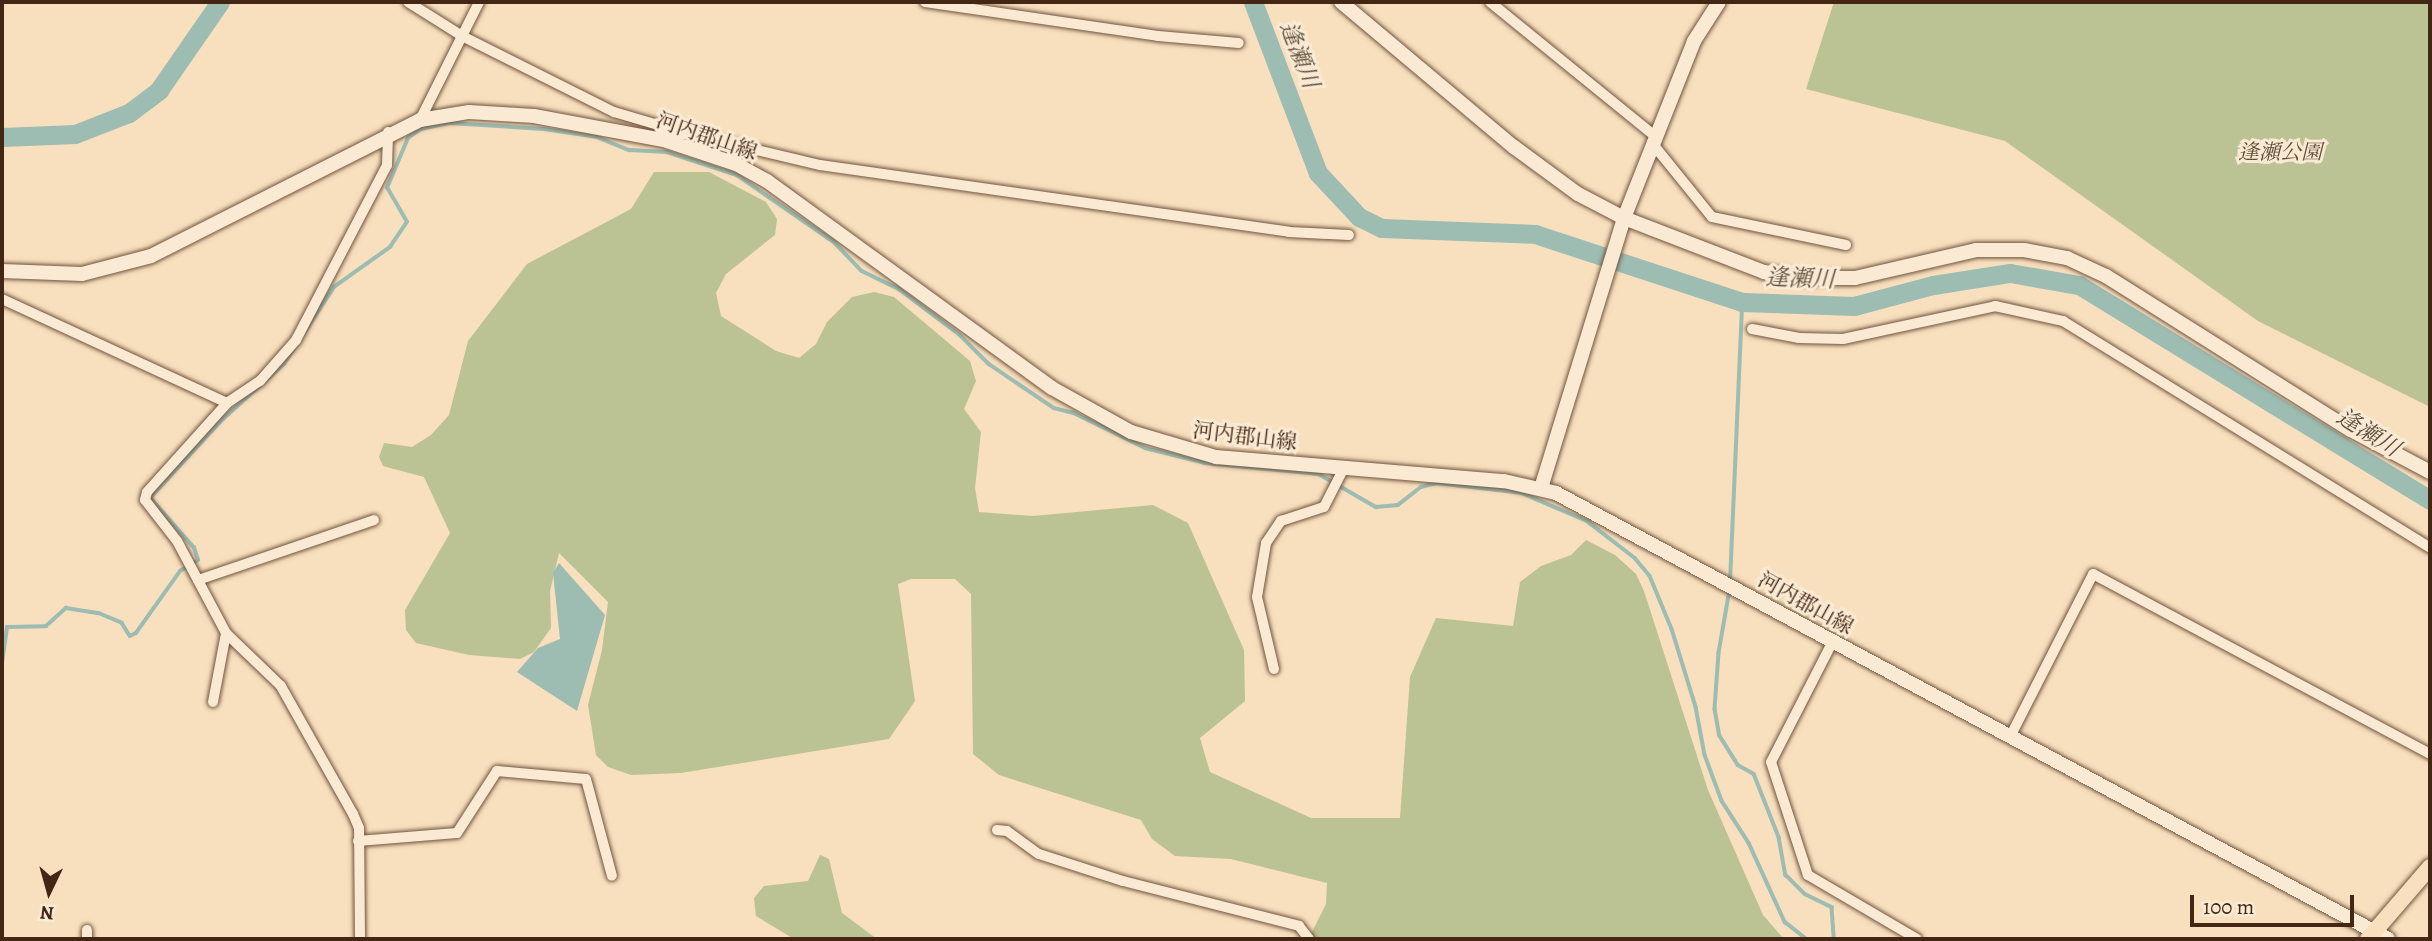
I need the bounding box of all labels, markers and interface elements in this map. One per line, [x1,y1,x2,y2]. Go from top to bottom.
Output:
water label: 逢瀬川 [1274,18,1324,92]
street label: 河内郡山線 [653,107,761,165]
park label: 逢瀬公園 [2238,139,2322,165]
water label: 逢瀬川 [1765,264,1835,294]
water label: 逢瀬川 [2331,403,2405,463]
street label: 河内郡山線 [1191,417,1299,455]
street label: 河内郡山線 [1754,567,1858,639]
north arrow [14,857,84,927]
scale bar [2194,881,2358,925]
text: 100 m [2203,893,2254,921]
text: N [39,899,55,926]

